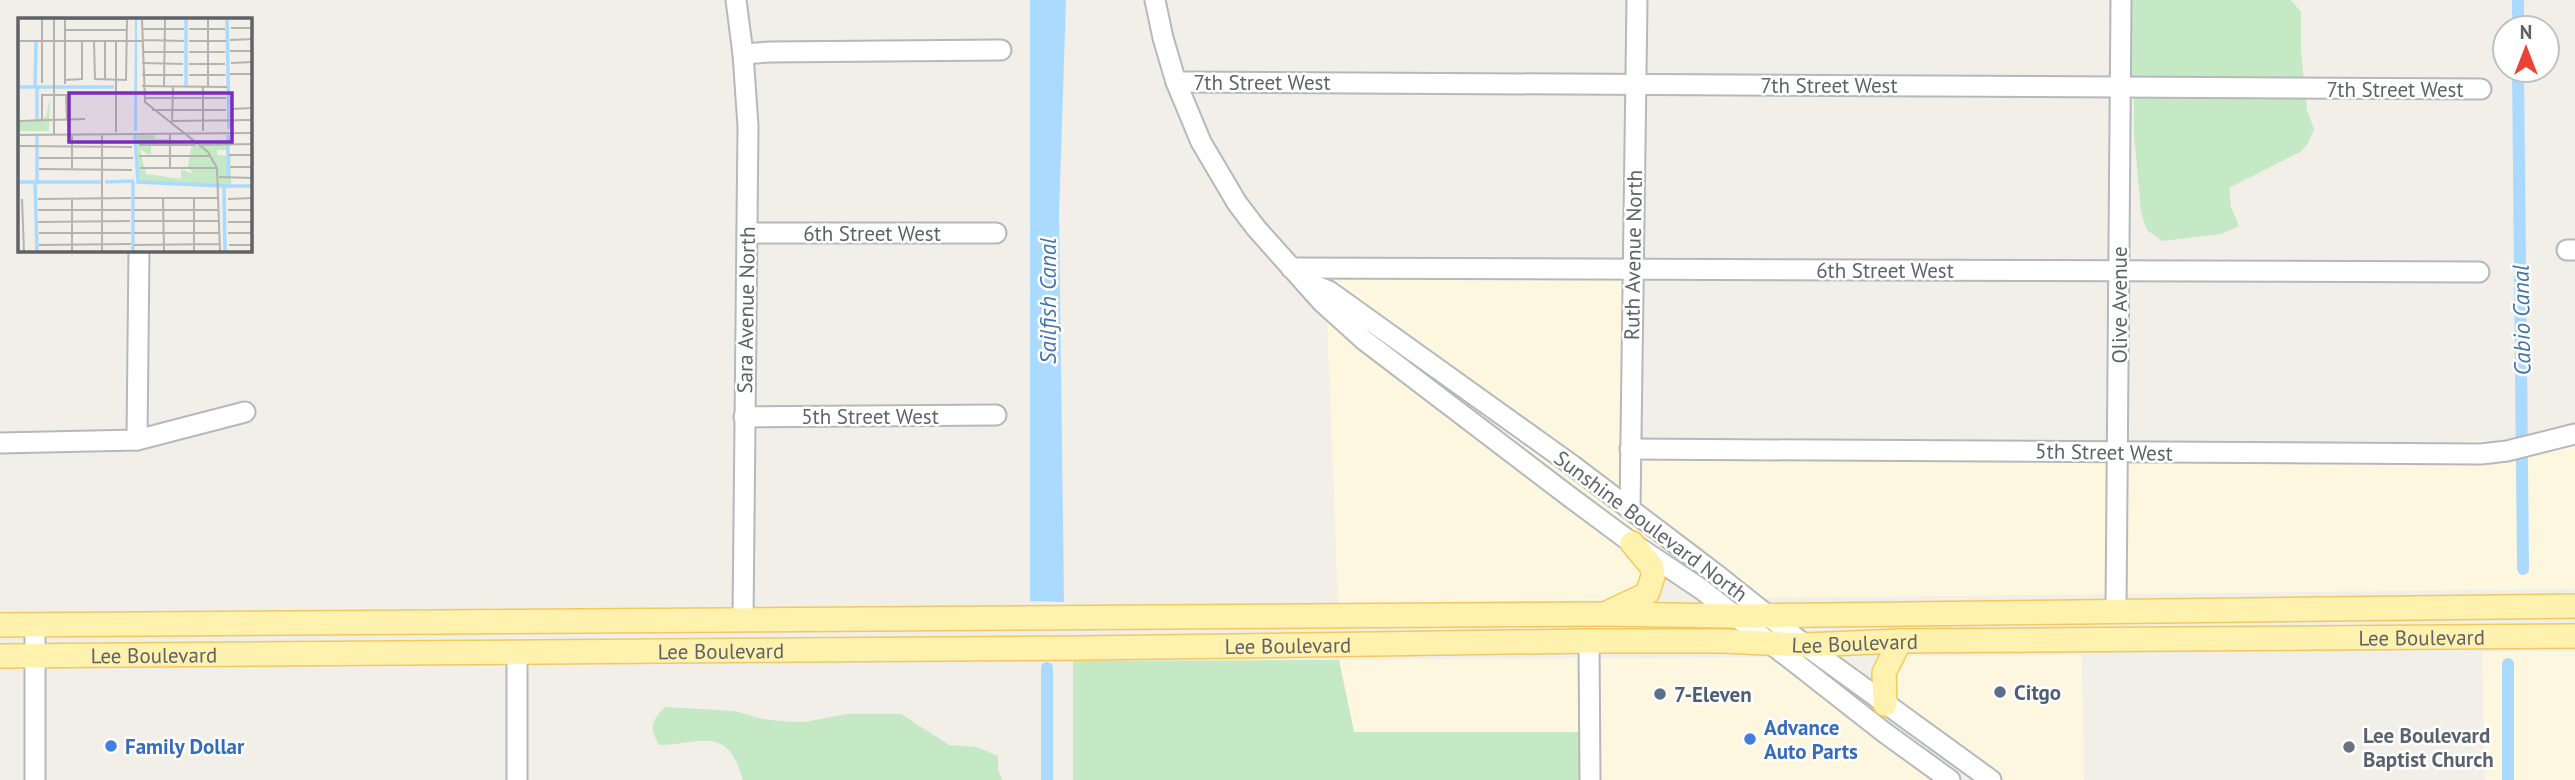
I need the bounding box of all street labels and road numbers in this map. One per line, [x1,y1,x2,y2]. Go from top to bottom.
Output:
street label: 7th Street West [1193,69,1331,96]
street label: 7th Street West [1760,72,1898,99]
street label: 7th Street West [2326,76,2464,103]
street label: Ruth Avenue North [1618,170,1648,340]
street label: 6th Street West [803,220,941,247]
street label: Sara Avenue North [731,226,761,394]
street label: Olive Avenue [2106,246,2133,364]
street label: 6th Street West [1816,257,1954,284]
street label: 5th Street West [801,403,939,430]
street label: 5th Street West [2035,437,2173,467]
street label: Sunshine Boulevard North [1549,444,1753,608]
street label: Lee Boulevard [2358,623,2485,651]
street label: Lee Boulevard [1791,627,1918,659]
street label: Lee Boulevard [1224,631,1351,660]
street label: Lee Boulevard [658,637,784,665]
street label: Lee Boulevard [91,641,217,669]

